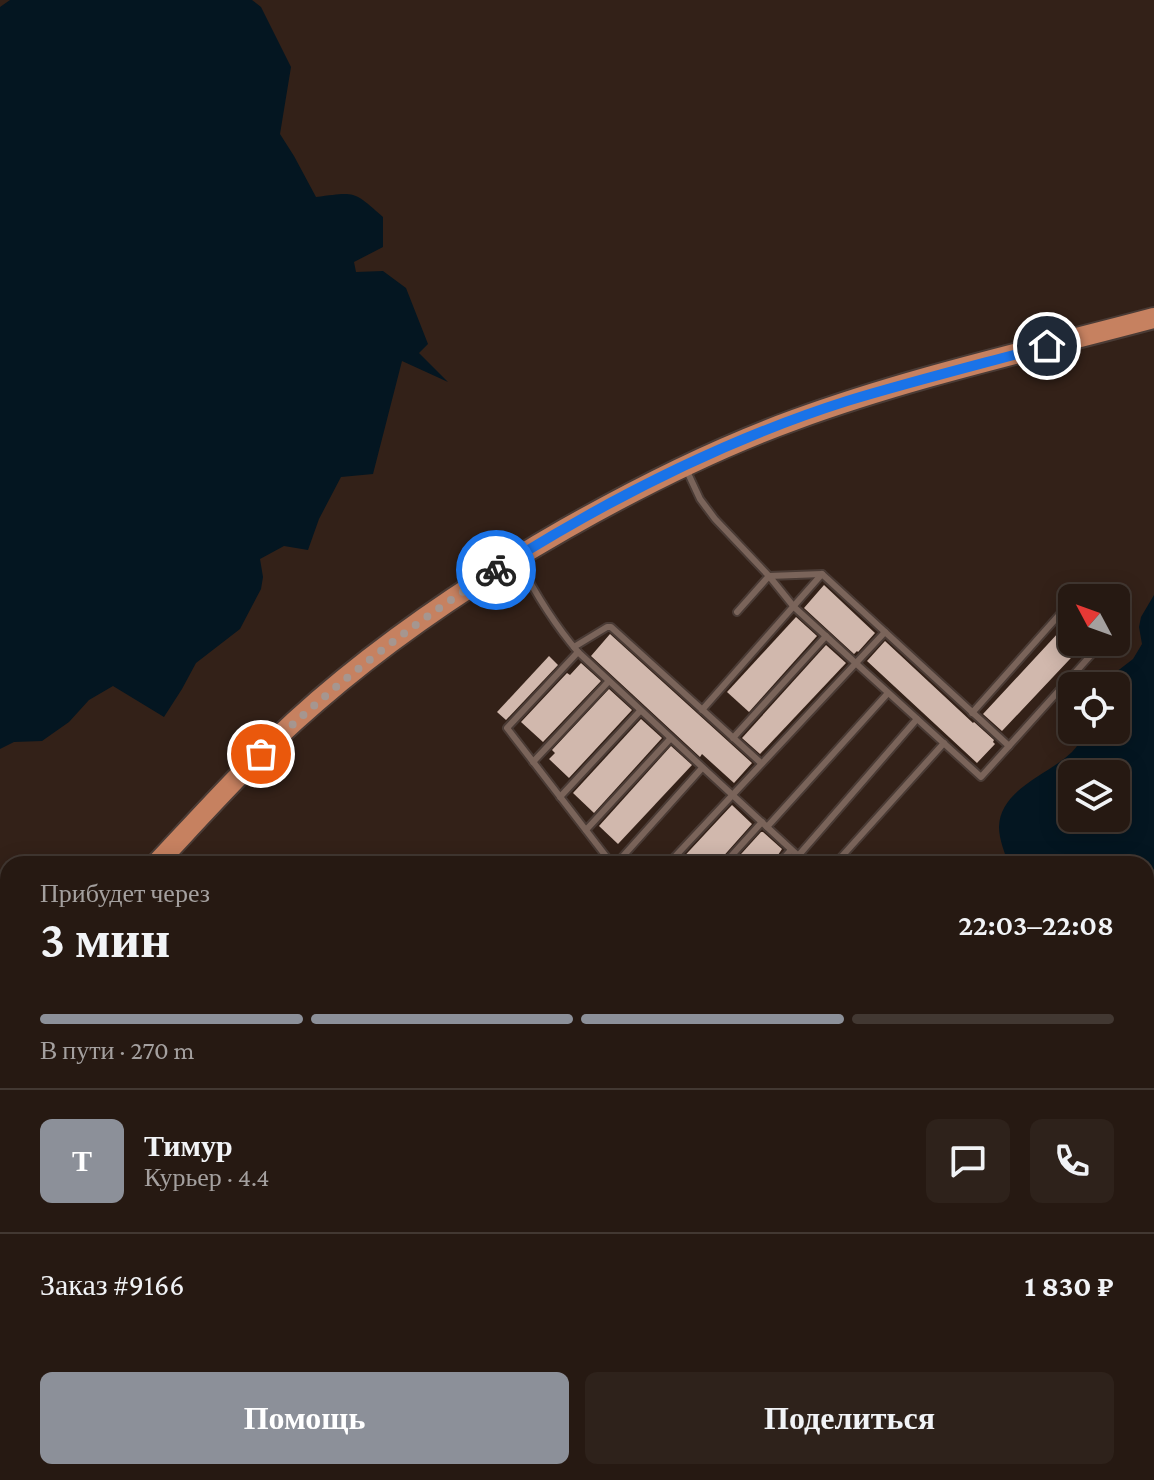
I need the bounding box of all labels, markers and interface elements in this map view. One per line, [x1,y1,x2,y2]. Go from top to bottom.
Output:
pin [1013,312,1081,380]
icon: home [1025,324,1069,368]
courier [456,530,536,610]
icon: bike [474,548,518,592]
north arrow [1058,584,1130,656]
map controls [1058,584,1130,832]
button: locate [1058,672,1130,744]
pin [227,720,295,788]
icon: bag [239,732,283,776]
button: layers [1058,760,1130,832]
text: Прибудет через [40,879,210,908]
text: 22:03–22:08 [958,908,1114,941]
text: 3 мин [40,910,170,968]
text: В пути · 270 m [40,1036,195,1065]
button: chat [926,1119,1010,1203]
button: phone [1030,1119,1114,1203]
text: Тимур [144,1129,233,1162]
text: Т [72,1144,92,1177]
text: Курьер · 4.4 [144,1163,270,1192]
text: Заказ #9166 [40,1268,184,1301]
text: 1 830 ₽ [1024,1269,1114,1302]
button: Помощь [40,1372,569,1464]
button: Поделиться [585,1372,1114,1464]

